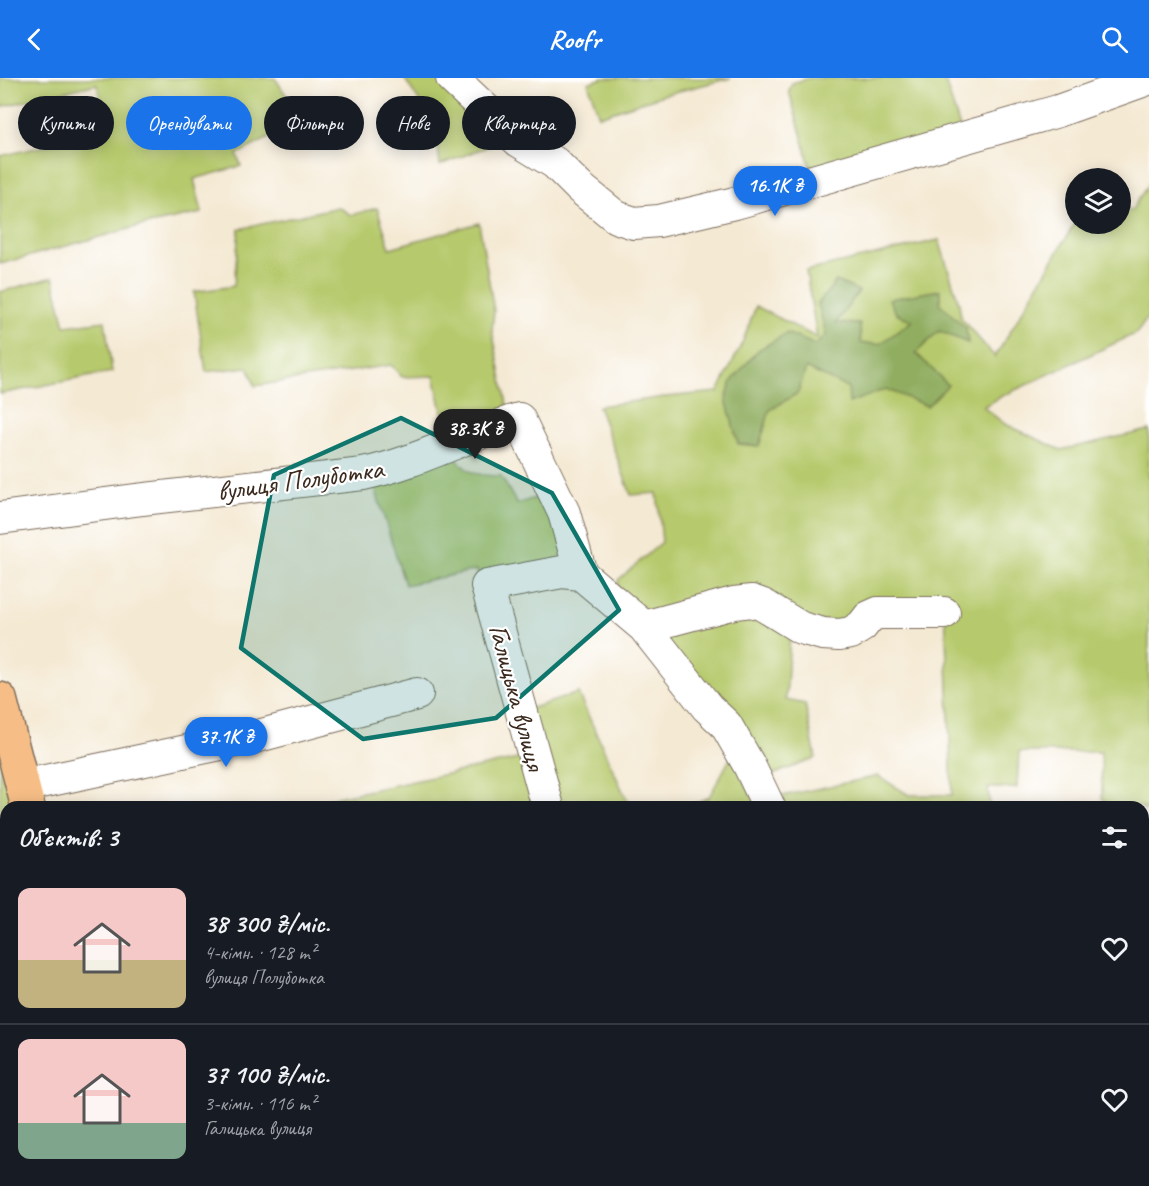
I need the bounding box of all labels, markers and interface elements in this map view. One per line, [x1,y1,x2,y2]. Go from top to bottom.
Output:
text: Roofr [549,22,600,56]
icon: back [18,23,51,56]
icon: search [1098,23,1131,56]
chip: Купити [18,96,114,150]
chip: Орендувати [126,96,252,150]
chip: Фільтри [264,96,364,150]
chip: Нове [376,96,450,150]
chip: Квартира [462,96,576,150]
pin: 16.1K ₴ [720,166,830,217]
map controls [1065,168,1131,234]
button: layers [1065,168,1131,234]
text: 16.1K ₴ [747,173,803,198]
pin: 38.3K ₴ [420,409,530,460]
text: 38.3K ₴ [447,416,503,441]
street label: вулиця Полуботка [215,450,387,508]
street label: Галицька вулиця [481,620,554,776]
pin: 37.1K ₴ [171,717,281,768]
text: 37.1K ₴ [198,724,254,749]
text: Об’єктів: 3 [18,821,118,854]
icon: filters [1098,821,1131,854]
text: 38 300 ₴/міс. [204,907,330,940]
icon: home [66,912,138,984]
icon: heart [1098,932,1131,965]
text: 4-кімн. · 128 m² [204,940,316,965]
text: вулиця Полуботка [204,965,324,990]
text: 37 100 ₴/міс. [204,1058,329,1091]
icon: home [66,1063,138,1135]
icon: heart [1098,1083,1131,1116]
text: 3-кімн. · 116 m² [204,1091,316,1116]
text: Галицька вулиця [204,1116,311,1141]

